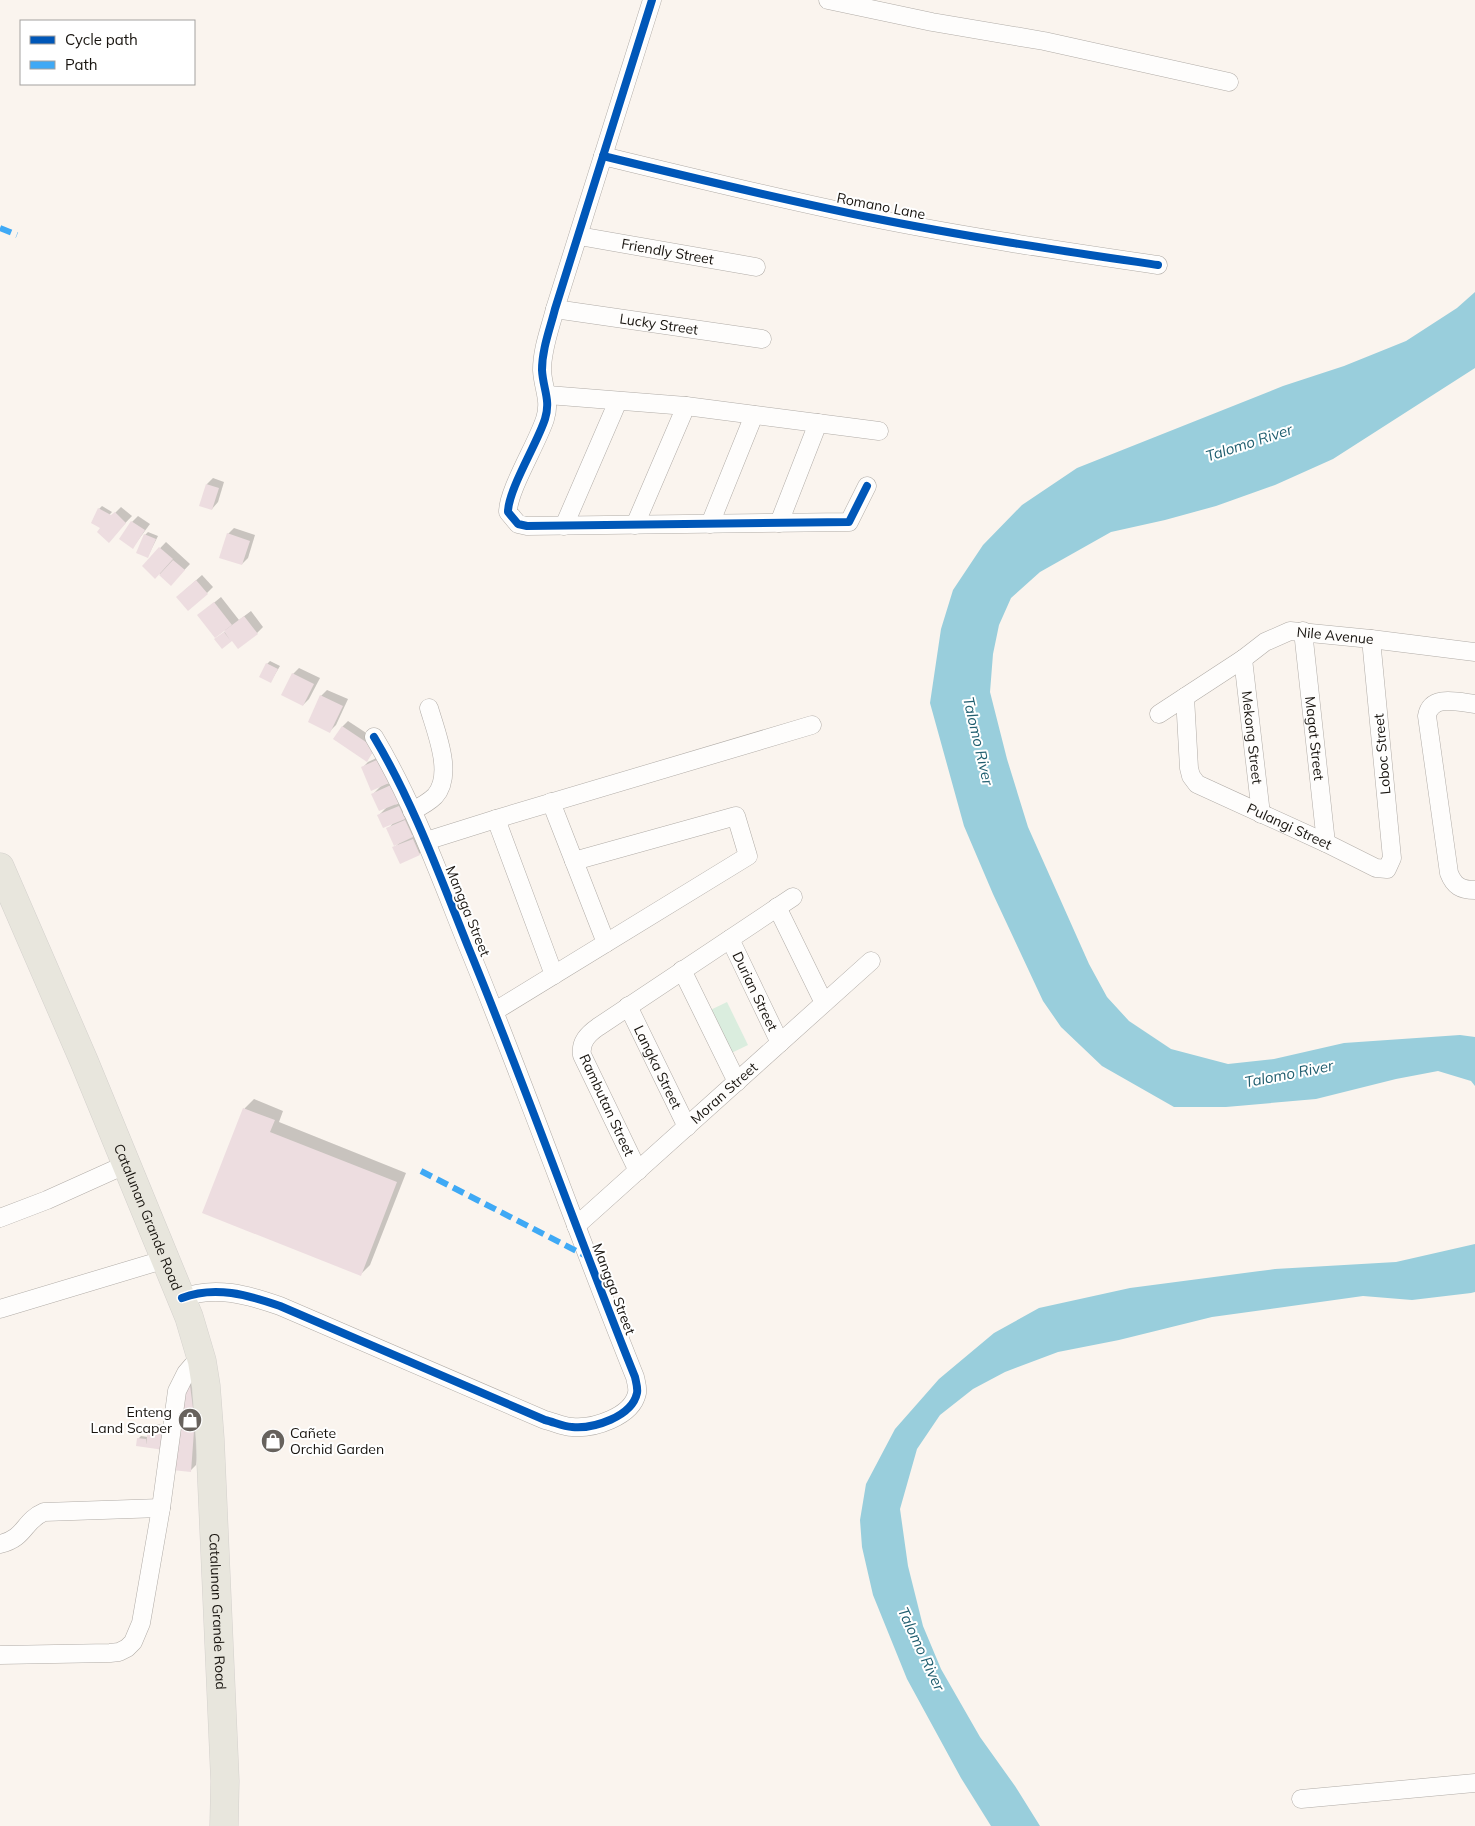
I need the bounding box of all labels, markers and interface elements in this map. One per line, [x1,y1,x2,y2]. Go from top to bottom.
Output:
legend [20,20,195,85]
text: Cycle path [65,30,138,49]
text: Path [65,55,97,74]
street label: Romano Lane [835,189,927,223]
street label: Friendly Street [620,235,715,268]
street label: Lucky Street [618,309,700,339]
water label: Talomo River [1203,419,1295,465]
street label: Nile Avenue [1296,623,1375,648]
street label: Mekong Street [1238,690,1266,785]
water label: Talomo River [959,695,998,787]
street label: Magat Street [1301,695,1328,781]
street label: Loboc Street [1369,713,1395,795]
street label: Pulangi Street [1244,799,1335,854]
street label: Mangga Street [442,863,494,959]
street label: Durian Street [728,949,782,1034]
street label: Langka Street [630,1022,686,1112]
street label: Rambutan Street [575,1051,639,1159]
water label: Talomo River [1243,1055,1335,1091]
street label: Moran Street [687,1058,761,1128]
street label: Catalunan Grande Road [110,1141,186,1293]
street label: Mangga Street [588,1241,640,1337]
place label: Enteng Land Scaper [91,1403,173,1437]
shop icon: Enteng Land Scaper [177,1407,203,1433]
place label: Cañete Orchid Garden [290,1424,384,1458]
shop icon: Cañete Orchid Garden [260,1428,286,1454]
street label: Catalunan Grande Road [205,1533,230,1690]
water label: Talomo River [894,1604,949,1694]

